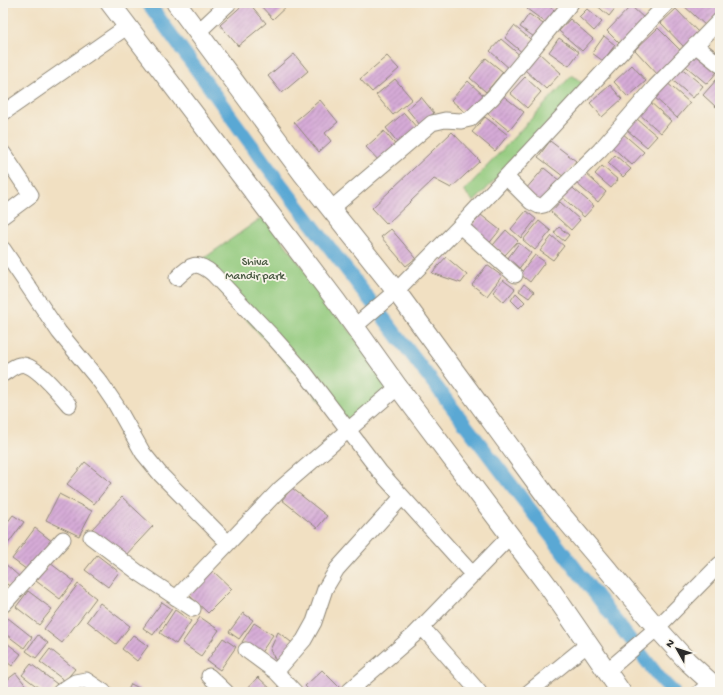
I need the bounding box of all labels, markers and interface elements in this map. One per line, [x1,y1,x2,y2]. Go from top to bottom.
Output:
park label: Shiva Mandir park [225,256,286,284]
north arrow [657,629,697,669]
text: N [664,637,678,651]

